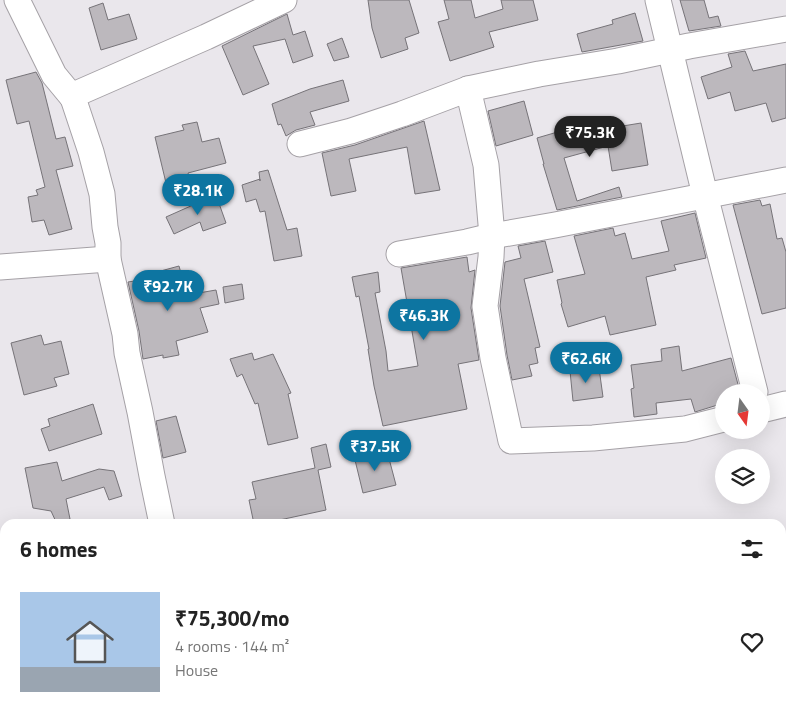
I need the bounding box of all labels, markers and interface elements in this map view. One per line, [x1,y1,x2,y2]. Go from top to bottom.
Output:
pin: ₹75.3K [549,116,631,158]
text: ₹75.3K [565,120,615,144]
pin: ₹28.1K [157,174,239,216]
text: ₹28.1K [173,178,223,202]
pin: ₹92.7K [127,270,209,312]
text: ₹92.7K [143,274,193,298]
pin: ₹46.3K [383,298,465,341]
text: ₹46.3K [399,303,449,327]
pin: ₹62.6K [545,342,627,384]
text: ₹62.6K [561,346,611,370]
north arrow [715,384,770,439]
map controls [715,384,770,504]
pin: ₹37.5K [334,430,416,472]
text: ₹37.5K [350,434,400,458]
button: layers [715,449,770,504]
text: 6 homes [20,533,97,565]
icon: filters [738,535,766,563]
text: ₹75,300/mo [175,602,289,634]
icon: home [60,612,120,672]
icon: heart [738,628,766,656]
text: 4 rooms · 144 m² [175,634,289,658]
text: House [175,658,218,682]

